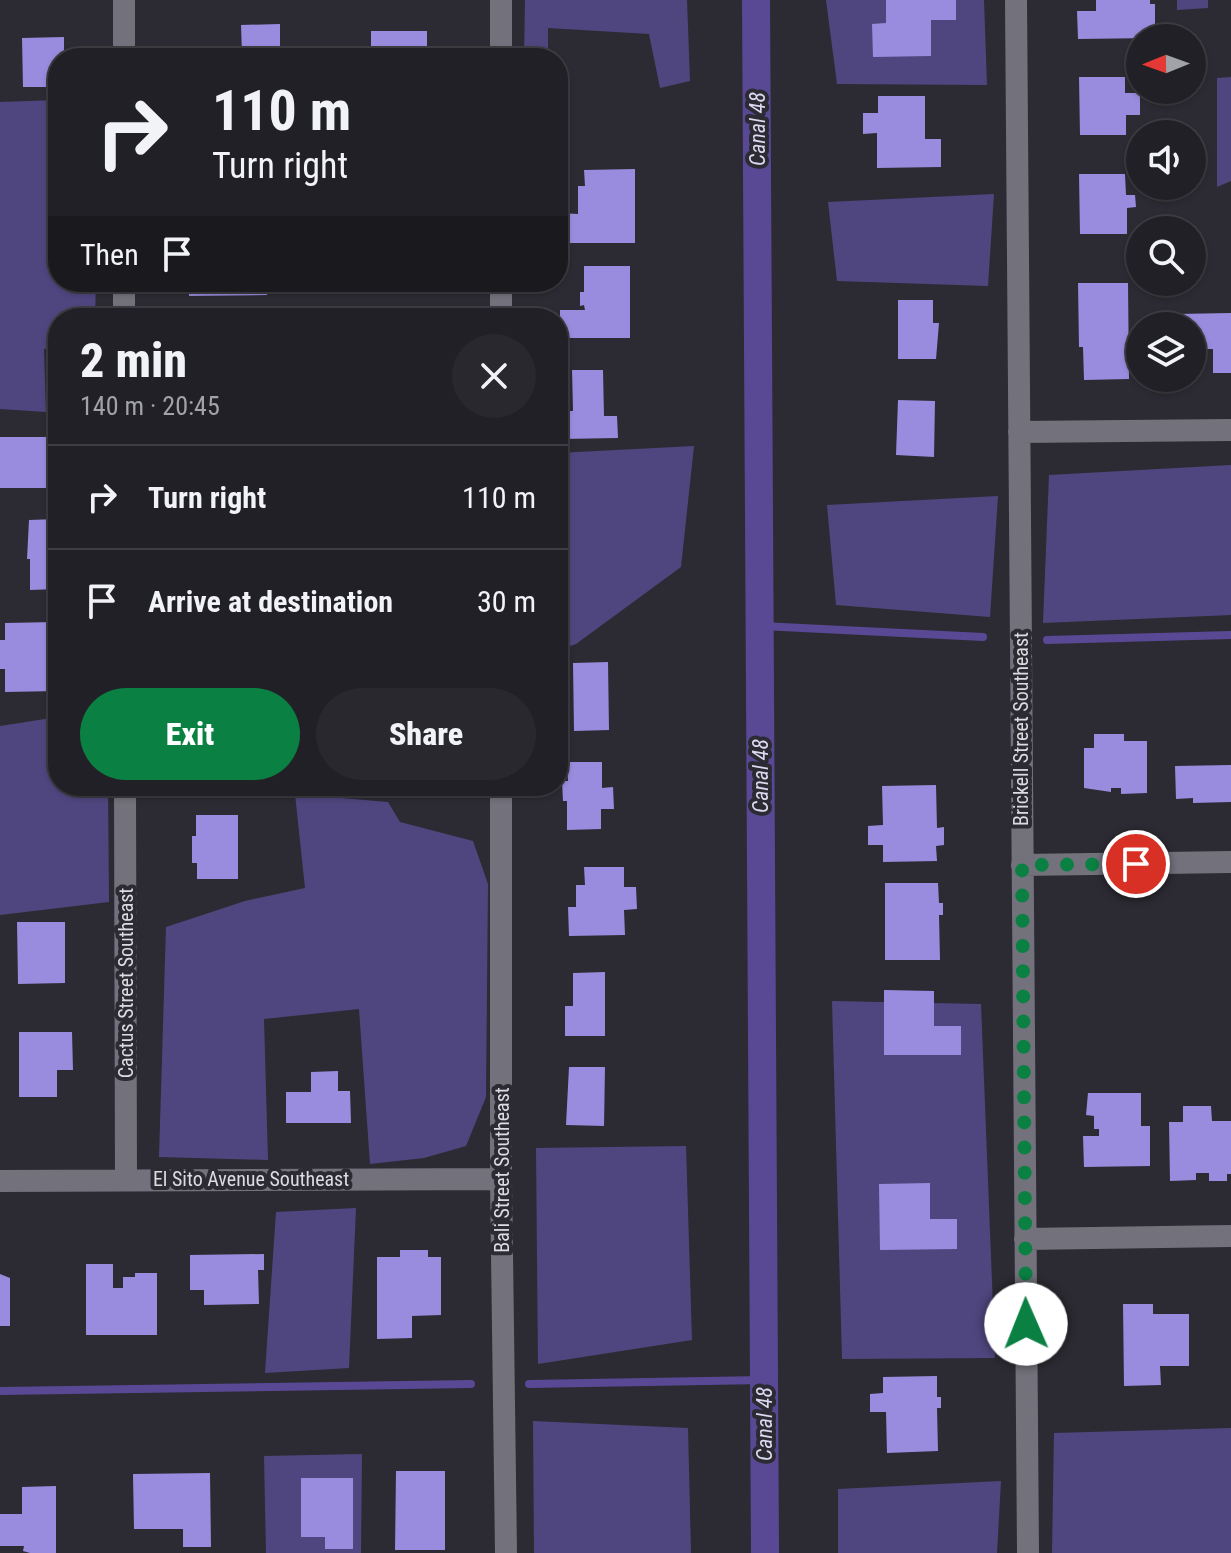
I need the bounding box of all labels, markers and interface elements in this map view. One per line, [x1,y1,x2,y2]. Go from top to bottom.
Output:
north arrow [1126,24,1206,104]
map controls [1126,24,1206,392]
text: 110 m [212,78,351,144]
icon: right [80,80,184,184]
water label: Canal 48 [745,92,770,166]
button: sound [1126,120,1206,200]
text: Turn right [212,145,348,187]
button: search [1126,216,1206,296]
icon: arrive [155,232,199,276]
text: Then [80,237,139,272]
button: layers [1126,312,1206,392]
text: 2 min [80,332,187,389]
button: close [452,334,536,418]
text: 140 m · 20:45 [80,391,220,421]
icon: right [80,475,124,519]
text: Turn right [148,480,266,515]
text: 110 m [462,480,536,515]
icon: arrive [80,579,124,623]
text: Arrive at destination [148,584,393,619]
text: 30 m [477,584,536,619]
street label: Brickell Street Southeast [1009,632,1033,826]
button: Exit [80,688,300,780]
button: Share [316,688,536,780]
water label: Canal 48 [748,739,773,813]
pin [1102,830,1170,898]
icon: arrive [1114,842,1158,886]
street label: Cactus Street Southeast [114,888,138,1078]
street label: Bali Street Southeast [490,1087,514,1253]
street label: El Sito Avenue Southeast [153,1167,349,1191]
position arrow [984,1282,1068,1366]
water label: Canal 48 [752,1387,777,1461]

